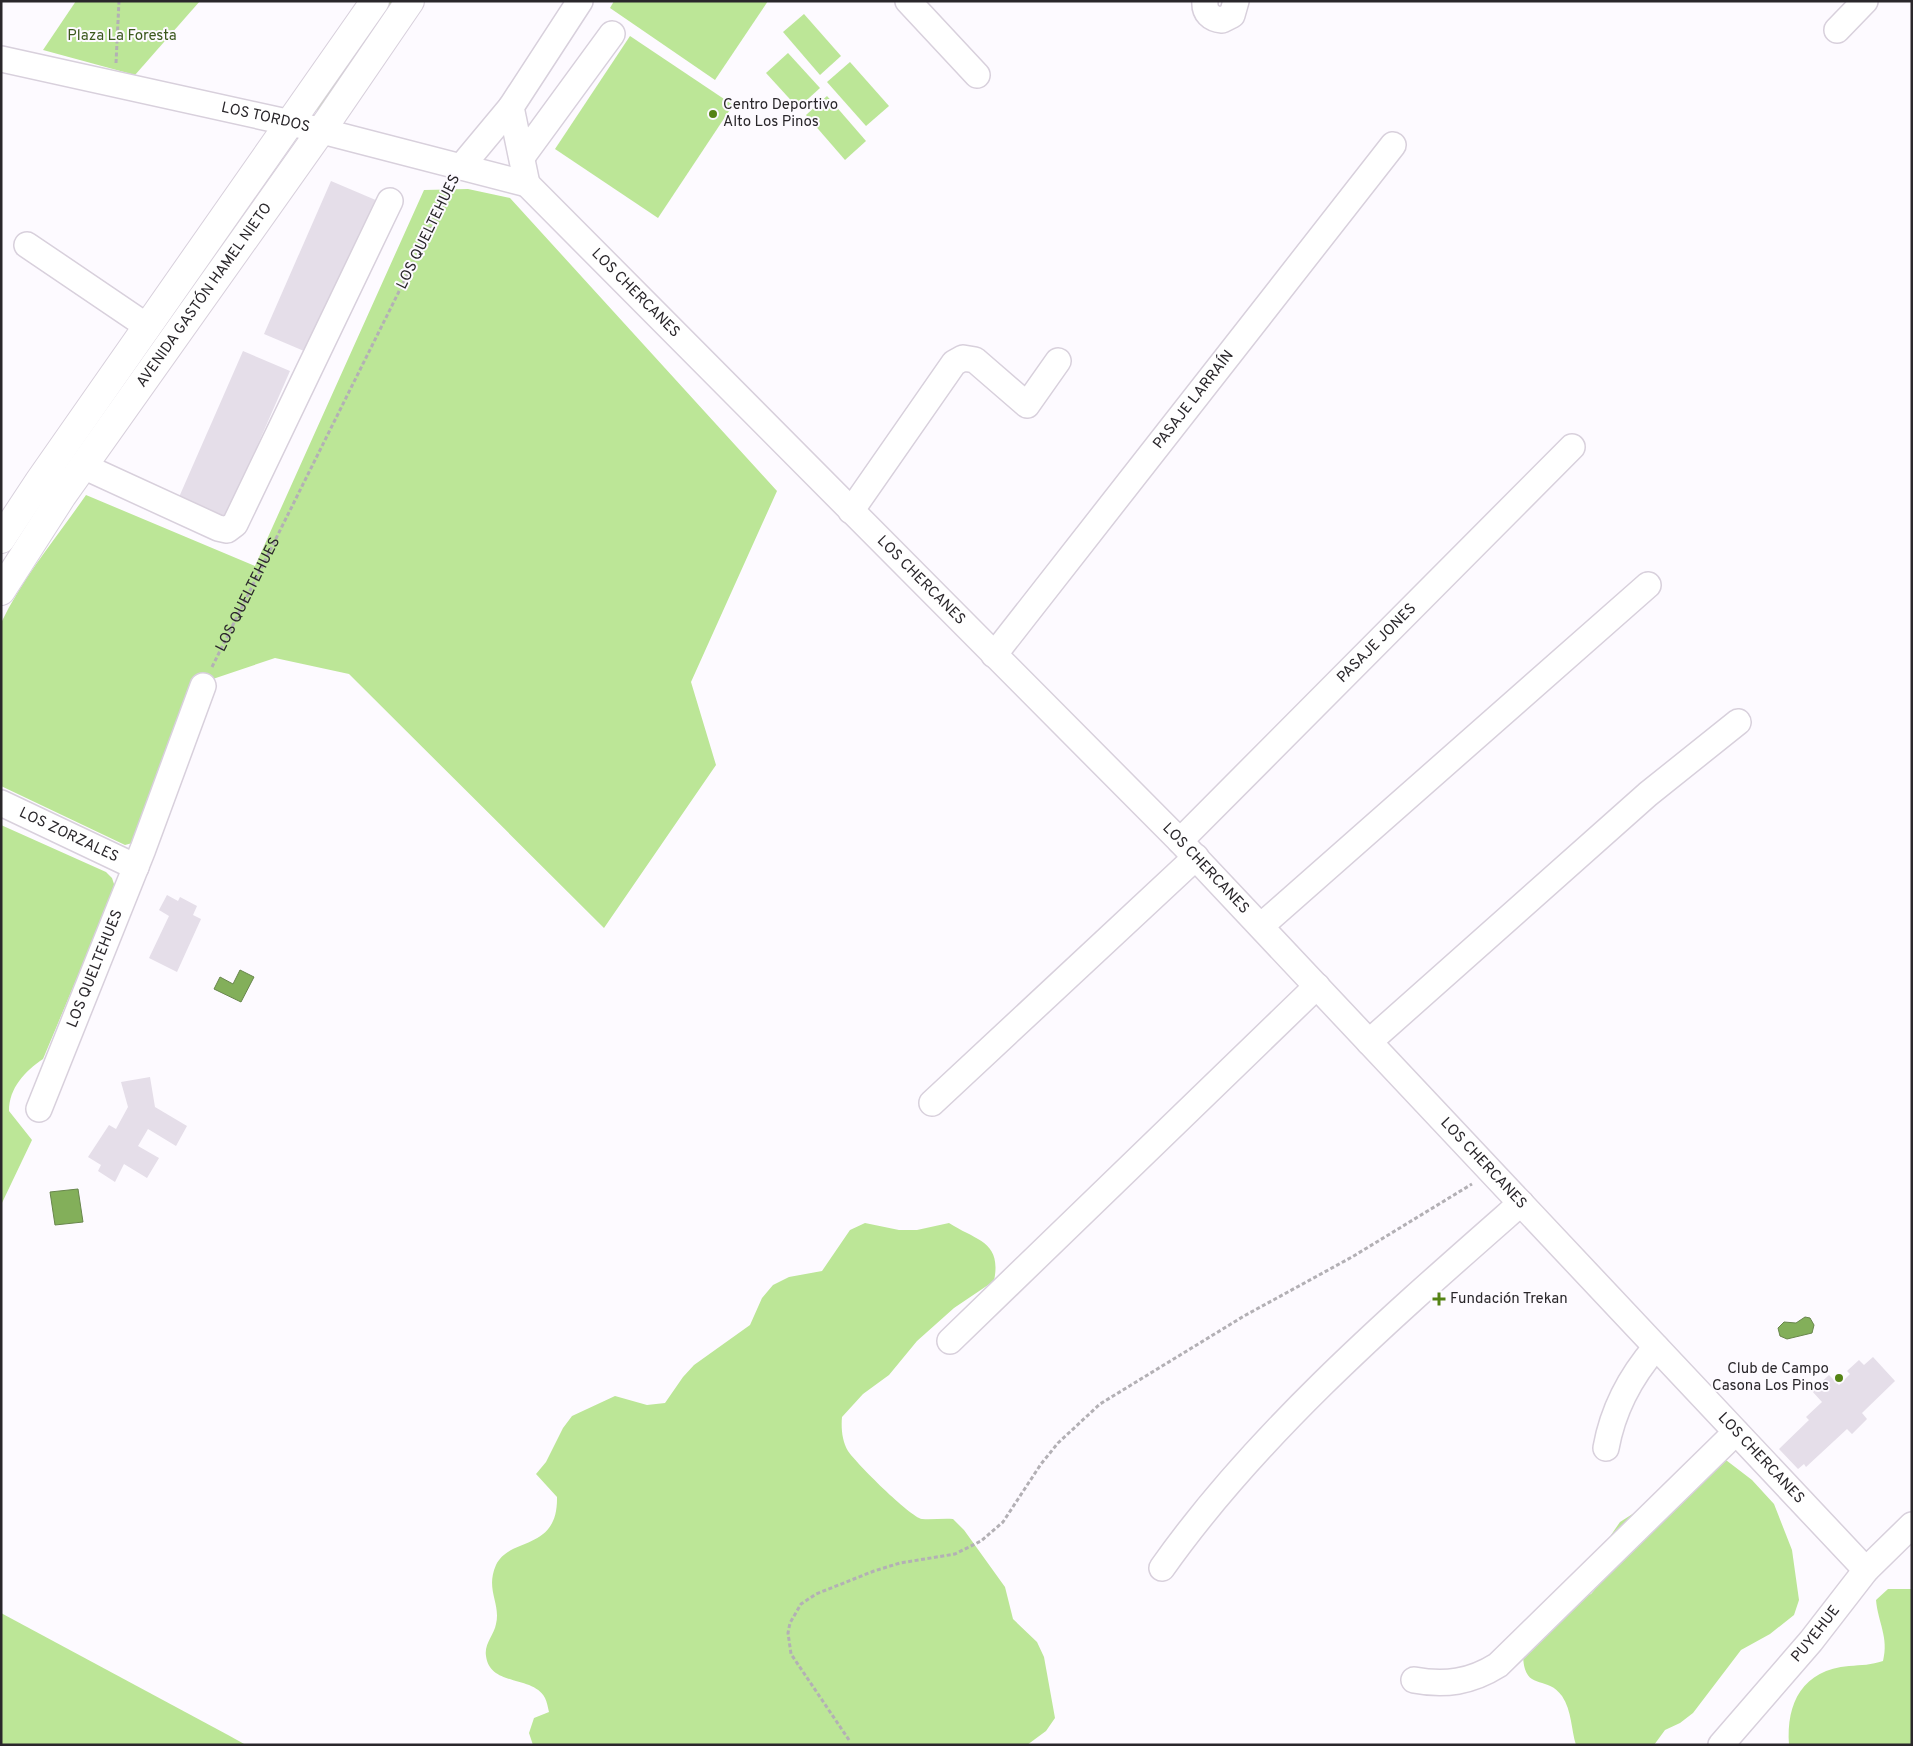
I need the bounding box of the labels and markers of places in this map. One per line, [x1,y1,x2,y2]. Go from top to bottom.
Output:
place label: Centro Deportivo Alto Los Pinos [723,96,838,132]
marker: Centro Deportivo Alto Los Pinos [707,108,719,120]
place label: Fundación Trekan [1450,1290,1568,1309]
marker: Fundación Trekan [1432,1292,1446,1306]
place label: Club de Campo Casona Los Pinos [1712,1360,1829,1396]
marker: Club de Campo Casona Los Pinos [1833,1372,1845,1384]

